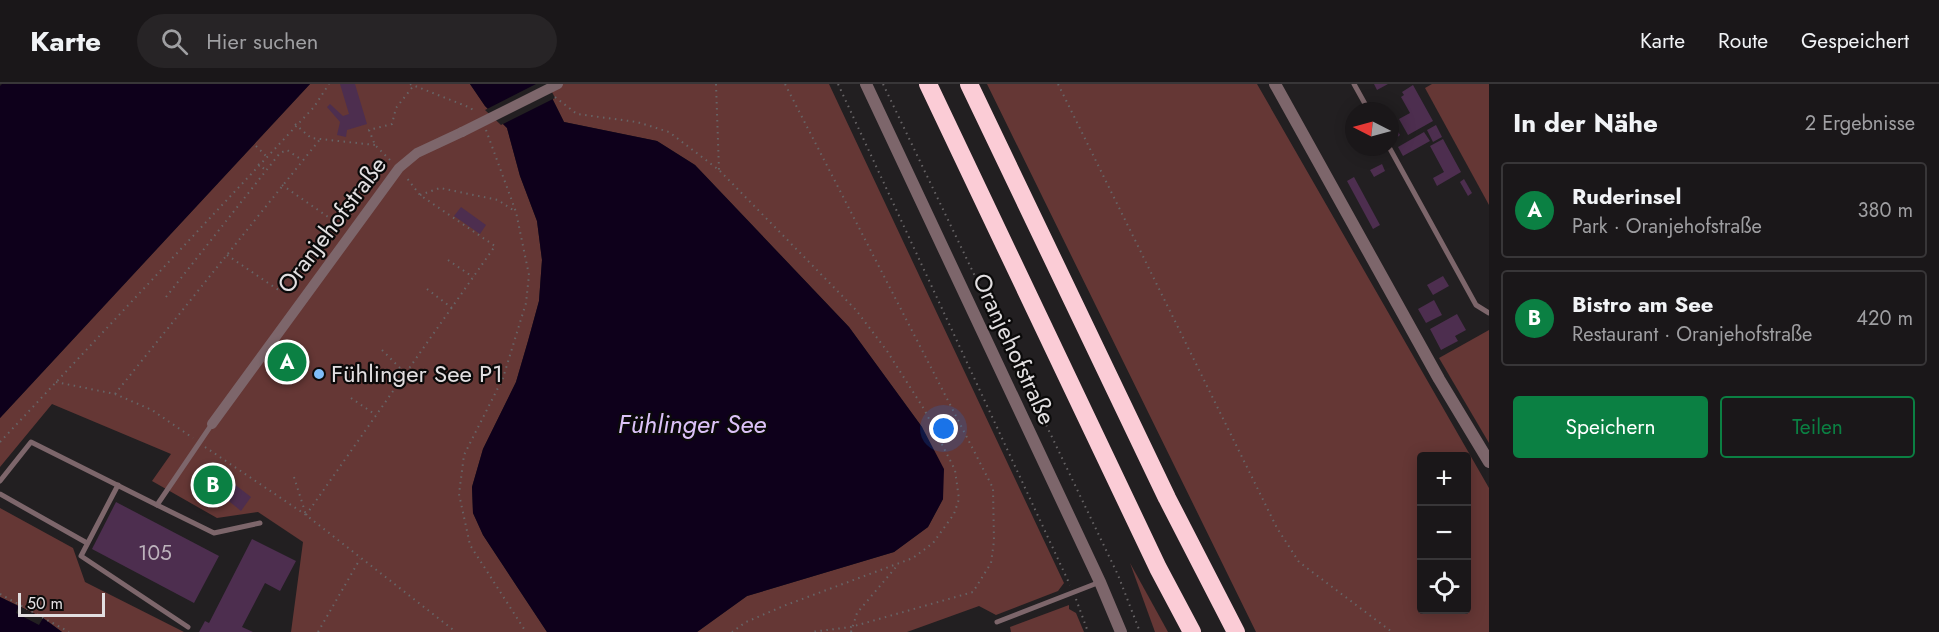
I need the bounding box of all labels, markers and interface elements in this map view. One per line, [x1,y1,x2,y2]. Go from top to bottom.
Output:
search box [137,14,557,68]
text: Karte [30,21,101,62]
icon: search [158,25,191,58]
text: Hier suchen [206,25,318,57]
text: Karte [1640,26,1685,56]
text: Route [1718,26,1768,56]
text: Gespeichert [1801,26,1909,56]
north arrow [1345,102,1399,156]
text: In der Nähe [1513,104,1658,142]
text: 2 Ergebnisse [1805,109,1915,138]
street label: Oranjehofstraße [268,149,395,300]
text: Ruderinsel [1572,180,1681,212]
text: A [1527,196,1542,225]
text: 380 m [1858,196,1913,225]
text: Park · Oranjehofstraße [1572,212,1762,241]
street label: Oranjehofstraße [964,267,1065,430]
text: Bistro am See [1572,288,1713,320]
text: B [1528,304,1541,333]
text: 420 m [1856,304,1913,333]
text: Restaurant · Oranjehofstraße [1572,320,1812,349]
pin: A [268,340,306,384]
place label: Fühlinger See P1 [331,356,503,391]
marker: Fühlinger See P1 [312,367,326,381]
button: Speichern [1513,396,1708,458]
button: Teilen [1720,396,1915,458]
water label: Fühlinger See [618,405,766,443]
your location [929,414,958,443]
map controls [1417,452,1471,614]
button: + [1417,452,1471,506]
pin: B [194,462,232,508]
button: − [1417,506,1471,560]
house number: 105 [138,538,172,568]
button: locate [1417,560,1471,614]
scale bar [18,590,105,618]
text: 50 m [27,592,63,615]

